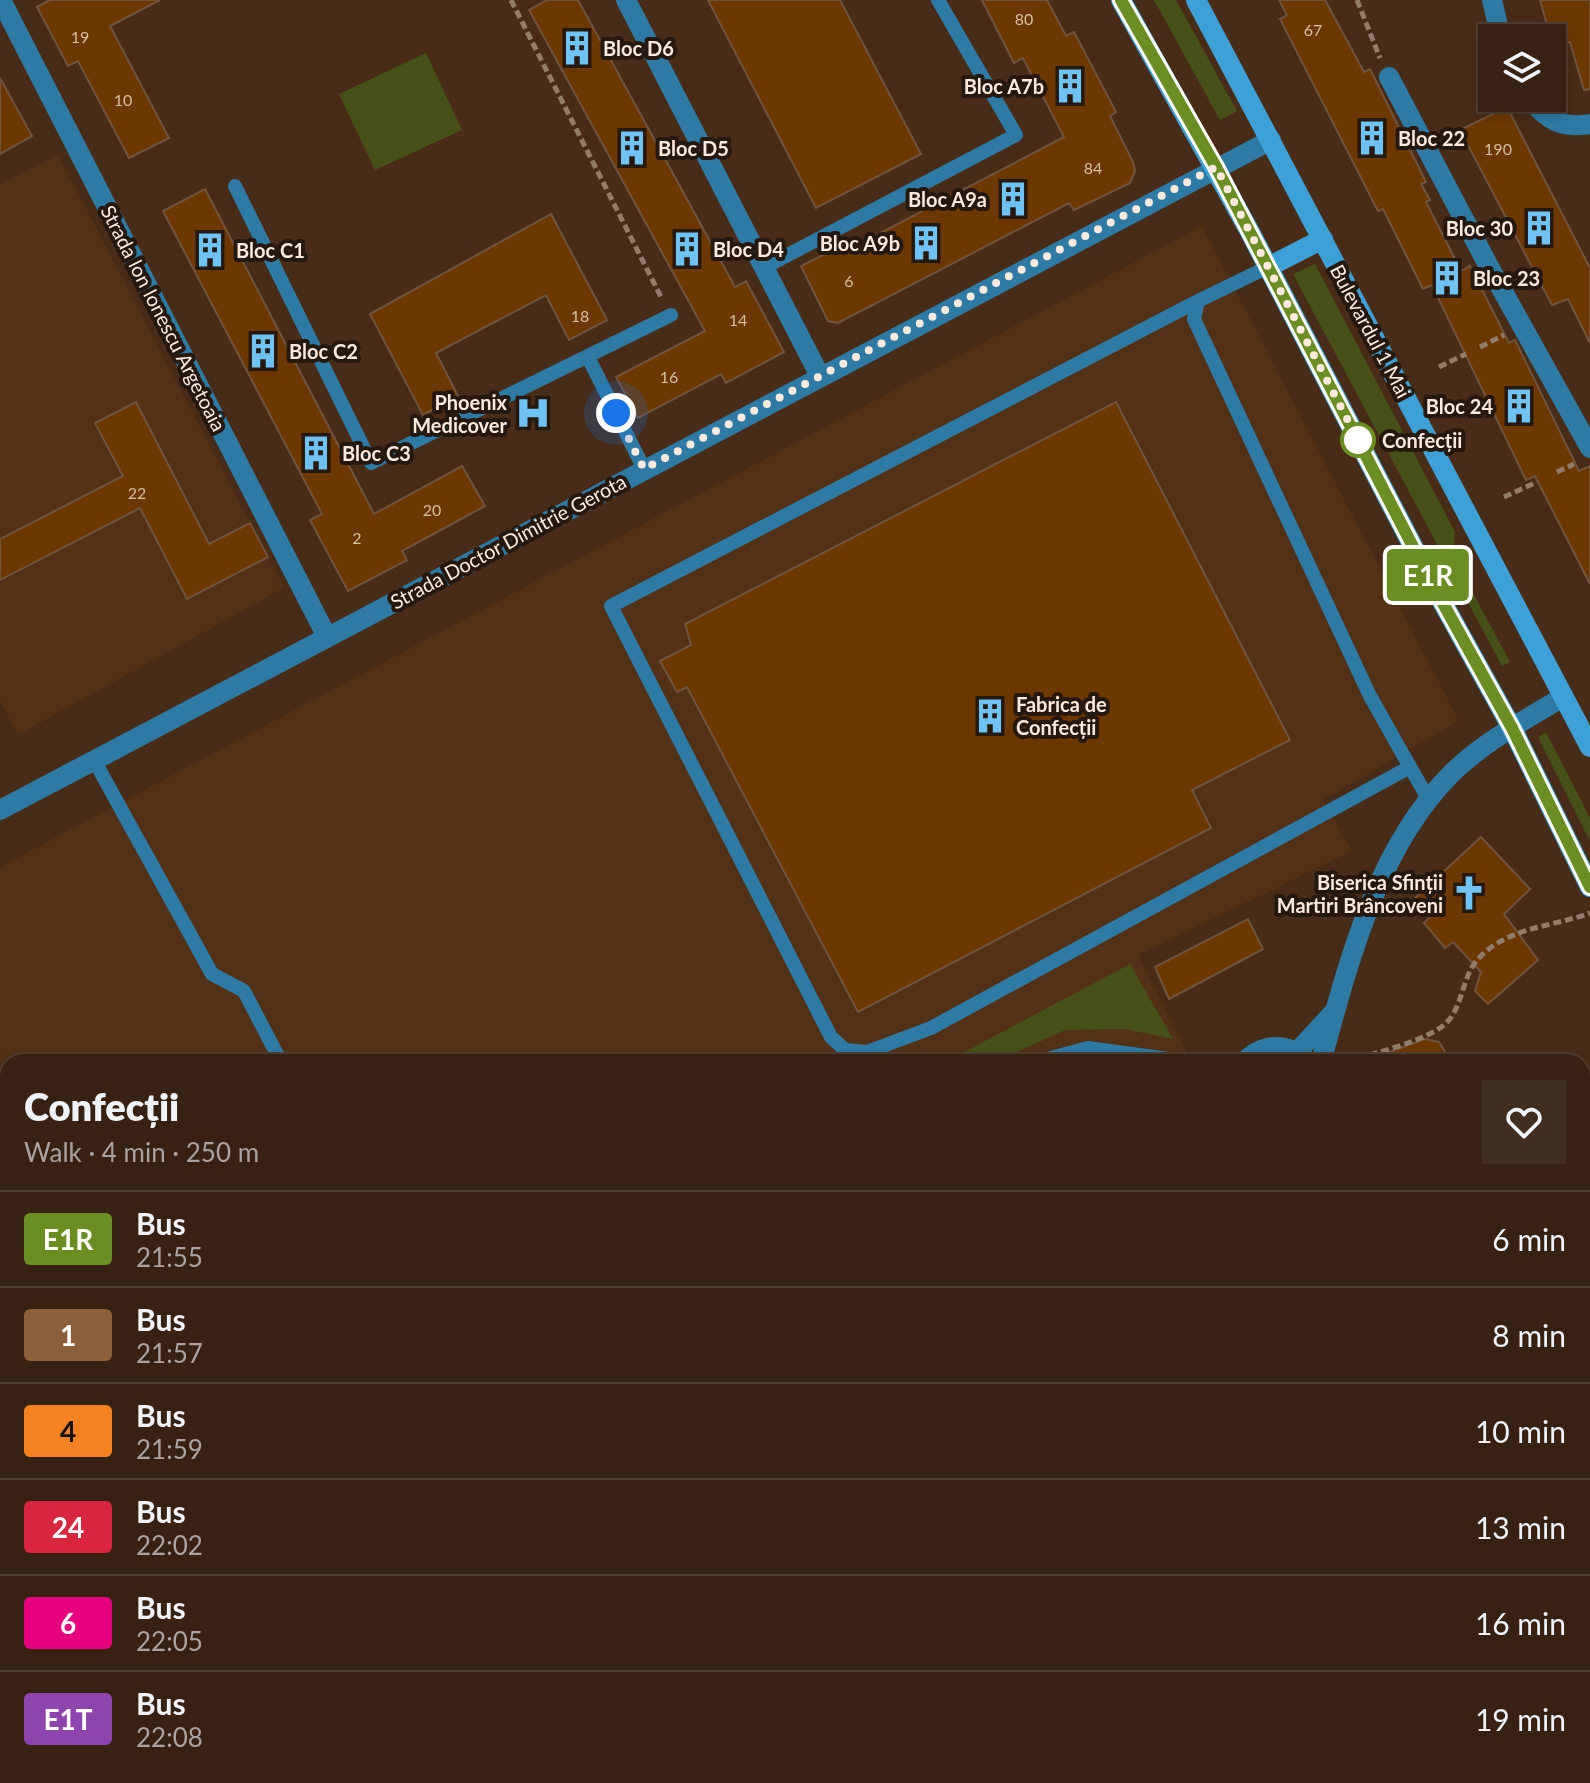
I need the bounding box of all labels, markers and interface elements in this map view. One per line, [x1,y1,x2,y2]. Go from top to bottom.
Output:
house number: 80 [1015,9,1033,28]
house number: 67 [1304,20,1322,39]
map controls [1478,24,1566,112]
button: layers [1478,24,1566,112]
house number: 19 [71,27,89,46]
building icon: Bloc D6 [558,29,596,67]
place label: Bloc D6 [603,36,674,60]
building icon: Bloc A7b [1051,67,1089,105]
place label: Bloc A7b [964,74,1044,98]
house number: 10 [114,90,132,109]
building icon: Bloc 22 [1353,119,1391,157]
place label: Bloc 22 [1398,126,1465,150]
building icon: Bloc D5 [613,129,651,167]
place label: Bloc D5 [658,136,729,160]
house number: 190 [1484,139,1512,158]
house number: 84 [1084,158,1102,177]
building icon: Bloc A9a [994,180,1032,218]
place label: Bloc A9a [908,187,987,211]
street label: Strada Ion Ionescu Argetoaia [96,201,232,435]
building icon: Bloc 30 [1520,209,1558,247]
place label: Bloc 30 [1446,216,1513,240]
building icon: Bloc A9b [907,224,945,262]
building icon: Bloc D4 [668,230,706,268]
building icon: Bloc C1 [191,231,229,269]
place label: Bloc A9b [820,231,900,255]
place label: Bloc D4 [713,237,784,261]
place label: Bloc C1 [236,238,305,262]
building icon: Bloc 23 [1428,259,1466,297]
street label: Bulevardul 1 Mai [1326,260,1416,402]
place label: Bloc 23 [1473,266,1540,290]
house number: 6 [844,271,854,290]
house number: 18 [571,306,589,325]
house number: 14 [729,310,747,329]
building icon: Bloc C2 [244,332,282,370]
place label: Bloc C2 [289,339,358,363]
house number: 16 [660,367,678,386]
building icon: Bloc 24 [1500,387,1538,425]
place label: Phoenix Medicover [412,390,508,437]
your location [596,393,636,433]
hospital icon: Phoenix Medicover [514,394,552,432]
place label: Bloc 24 [1426,394,1493,418]
marker: Confecții [1341,423,1375,457]
place label: Confecții [1382,428,1462,452]
building icon: Bloc C3 [297,434,335,472]
place label: Bloc C3 [342,441,411,465]
street label: Strada Doctor Dimitrie Gerota [386,469,630,613]
house number: 22 [128,483,146,502]
house number: 20 [423,500,441,519]
house number: 2 [352,528,362,547]
line badge: E1R [1382,549,1474,601]
text: E1R [1403,558,1453,592]
place label: Fabrica de Confecții [1016,692,1107,739]
building icon: Fabrica de Confecții [971,697,1009,735]
place label: Biserica Sfinții Martiri Brâncoveni [1277,870,1443,917]
church icon: Biserica Sfinții Martiri Brâncoveni [1450,874,1488,912]
button: heart [1482,1080,1566,1164]
text: Confecții [24,1083,179,1129]
text: Walk · 4 min · 250 m [24,1136,259,1168]
text: Bus [136,1205,186,1241]
text: 6 min [1492,1221,1566,1257]
text: E1R [43,1222,93,1256]
text: 21:55 [136,1241,203,1273]
text: Bus [136,1301,186,1337]
text: 8 min [1492,1317,1566,1353]
text: 1 [60,1318,76,1352]
text: 21:57 [136,1337,203,1369]
text: Bus [136,1397,186,1433]
text: 10 min [1475,1413,1566,1449]
text: 4 [60,1414,76,1448]
text: 21:59 [136,1433,203,1465]
text: Bus [136,1493,186,1529]
text: 13 min [1475,1509,1566,1545]
text: 24 [52,1510,84,1544]
text: 22:02 [136,1529,203,1561]
text: Bus [136,1589,186,1625]
text: 16 min [1475,1605,1566,1641]
text: 6 [60,1606,76,1640]
text: 22:05 [136,1625,203,1657]
text: Bus [136,1685,186,1721]
text: 19 min [1475,1701,1566,1737]
text: E1T [43,1702,93,1736]
text: 22:08 [136,1721,203,1753]

